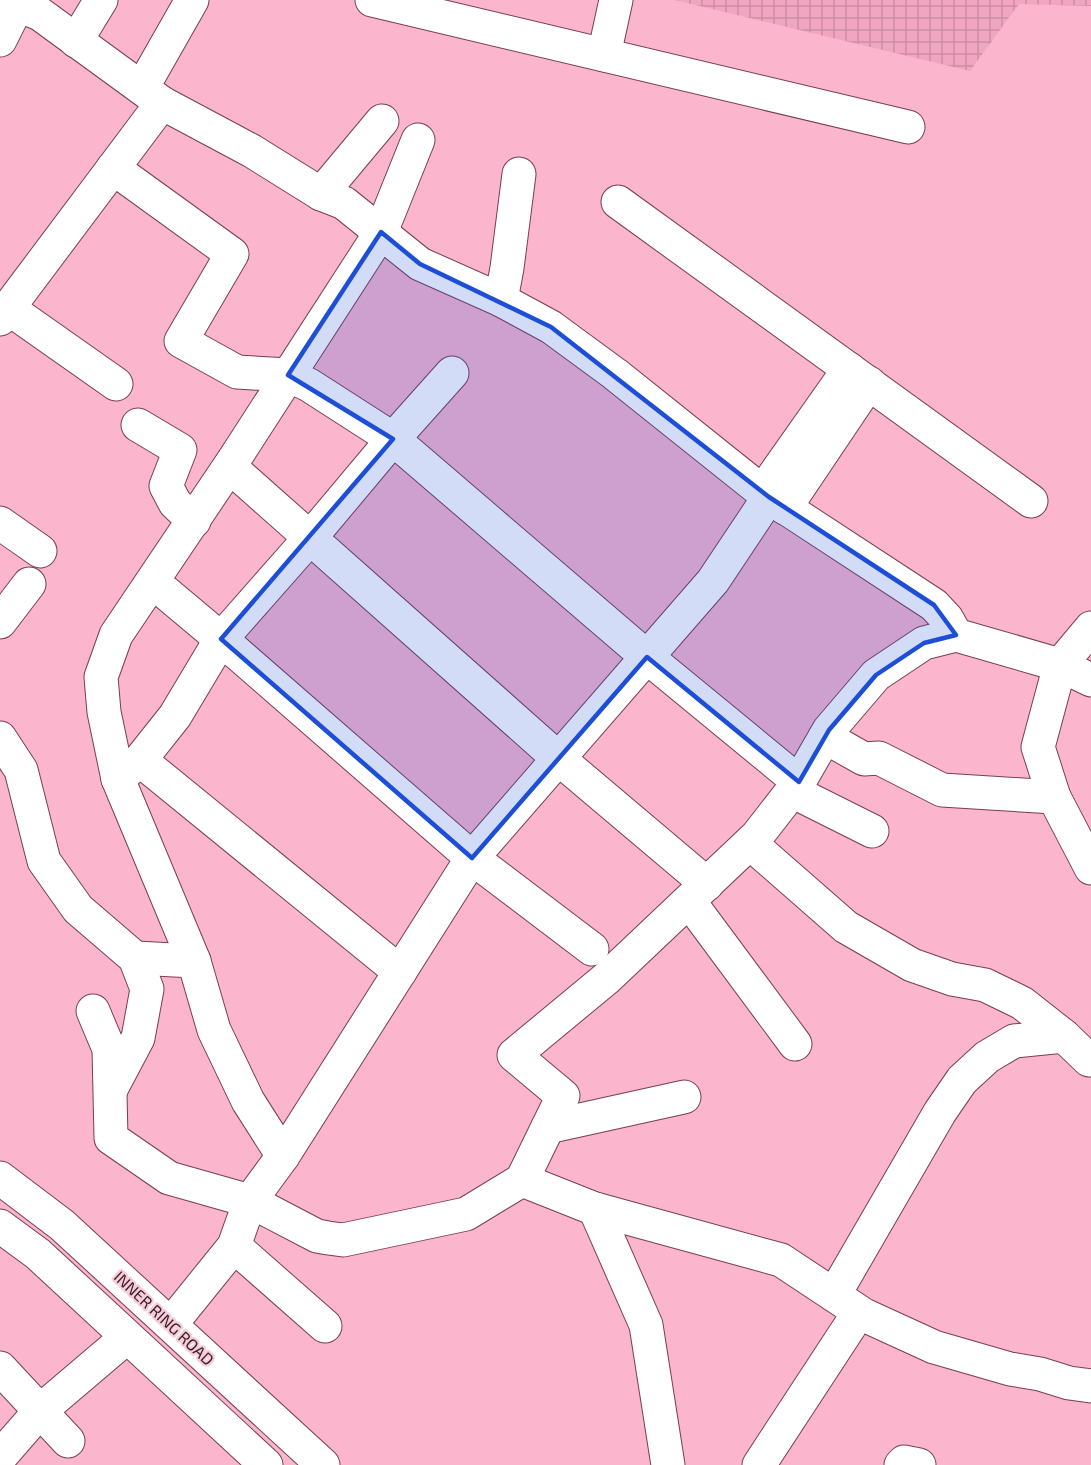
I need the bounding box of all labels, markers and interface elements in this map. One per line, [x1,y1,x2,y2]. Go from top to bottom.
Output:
street label: INNER RING ROAD [111,1267,218,1369]

